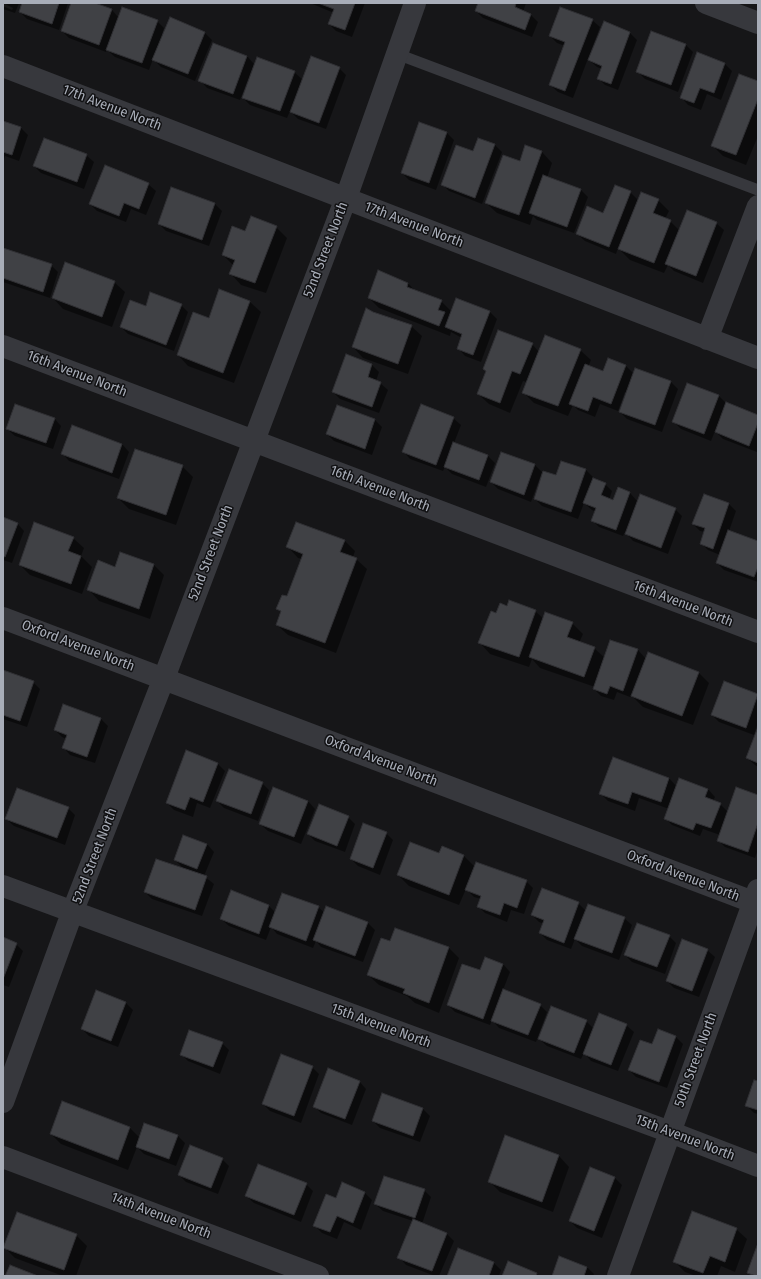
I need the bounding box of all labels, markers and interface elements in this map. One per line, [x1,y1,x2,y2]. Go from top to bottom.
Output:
street label: 17th Avenue North [60,81,164,135]
street label: 17th Avenue North [362,198,466,252]
street label: 52nd Street North [300,200,352,300]
street label: 16th Avenue North [25,347,129,401]
street label: 16th Avenue North [328,462,432,516]
street label: 52nd Street North [185,503,237,603]
street label: 16th Avenue North [631,577,735,631]
street label: Oxford Avenue North [19,617,137,675]
street label: Oxford Avenue North [322,732,440,790]
street label: 52nd Street North [69,806,121,906]
street label: Oxford Avenue North [624,847,742,905]
street label: 15th Avenue North [329,1000,433,1052]
street label: 50th Street North [671,1010,721,1110]
street label: 15th Avenue North [633,1111,737,1165]
street label: 14th Avenue North [109,1189,213,1243]

